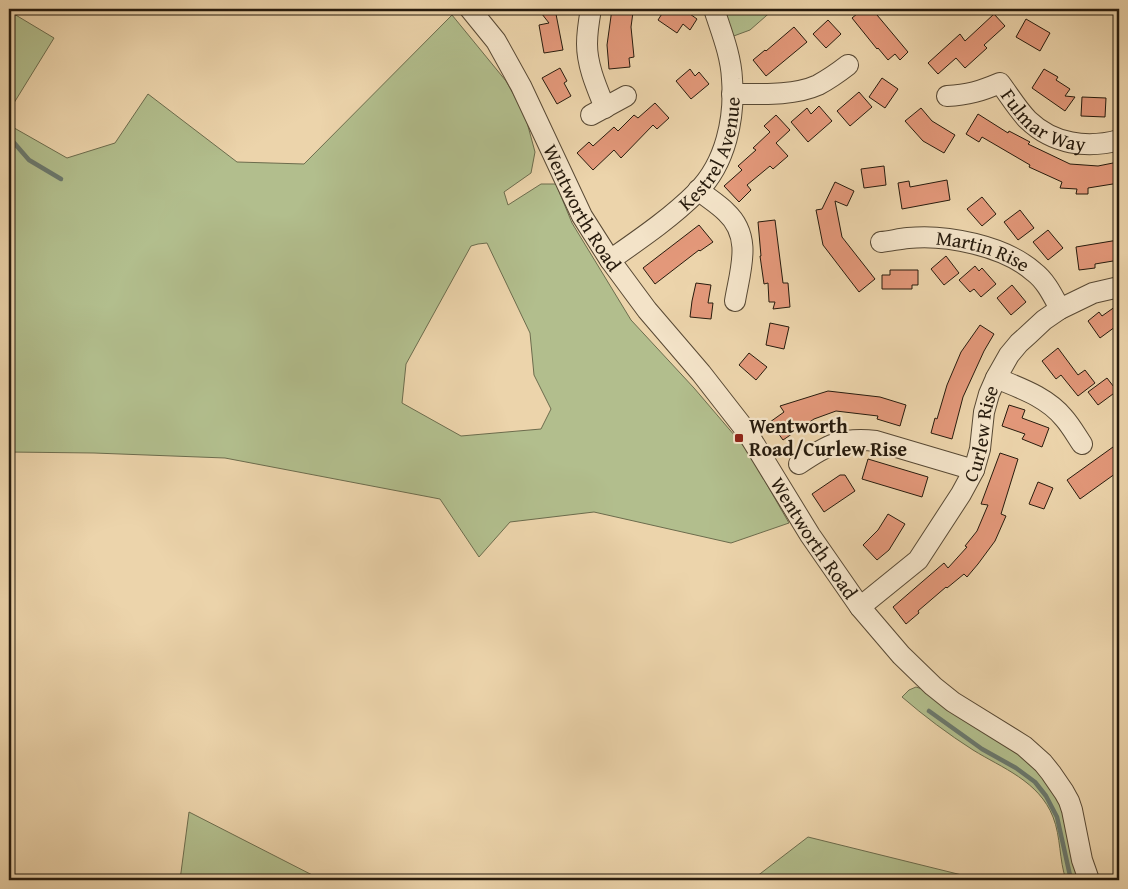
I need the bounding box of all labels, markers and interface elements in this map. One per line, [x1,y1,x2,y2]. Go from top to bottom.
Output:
street label: Fulmar Way [994,82,1087,158]
street label: Kestrel Avenue [672,96,747,217]
street label: Wentworth Road [536,139,629,277]
street label: Martin Rise [935,223,1036,278]
street label: Curlew Rise [955,380,1005,487]
place label: Wentworth Road/Curlew Rise [749,411,907,463]
marker: Wentworth Road/Curlew Rise [733,432,745,444]
street label: Wentworth Road [764,471,865,605]

